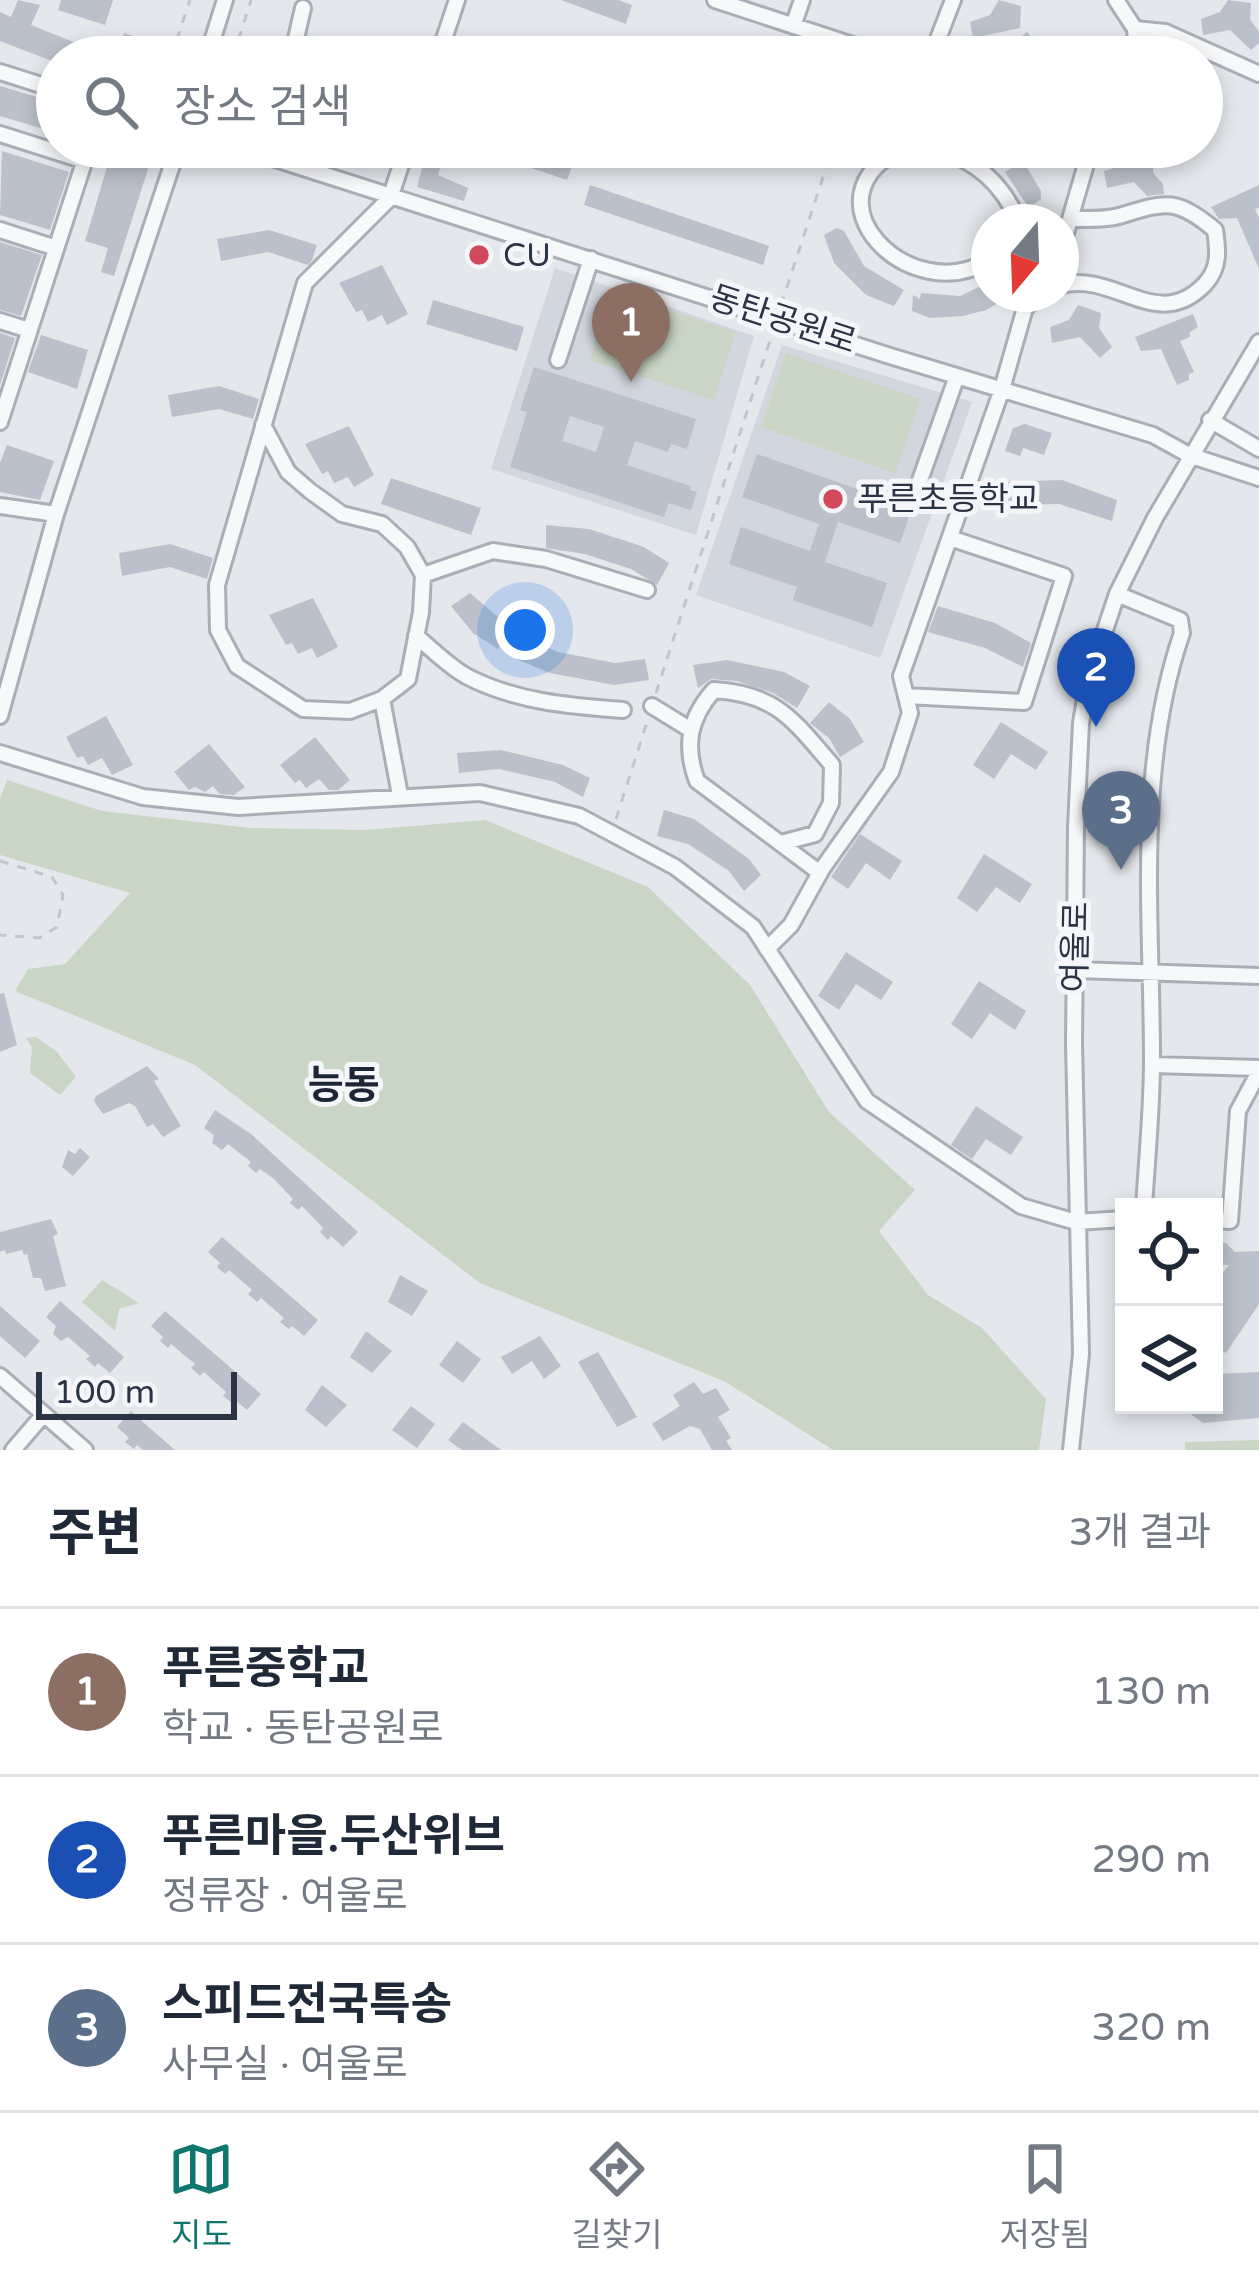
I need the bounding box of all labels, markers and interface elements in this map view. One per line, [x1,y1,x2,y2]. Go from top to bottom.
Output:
search box [36,36,1223,168]
icon: search [78,69,144,135]
text: 장소 검색 [174,81,351,135]
north arrow [971,204,1079,312]
place label: CU [503,236,551,275]
marker: CU [466,242,492,268]
street label: 동탄공원로 [705,278,861,362]
pin: 1 [592,283,670,382]
place label: 푸른초등학교 [857,480,1039,519]
marker: 푸른초등학교 [820,486,846,512]
your location [495,600,555,660]
pin: 2 [1057,628,1135,727]
pin: 3 [1082,771,1160,870]
street label: 여울로 [1056,901,1096,993]
district label: 능동 [308,1062,380,1109]
map controls [1115,1198,1223,1414]
button: locate [1115,1198,1223,1306]
button: layers [1115,1306,1223,1414]
scale bar [36,1366,237,1419]
text: 100 m [54,1373,155,1412]
text: 주변 [48,1503,142,1565]
text: 3개 결과 [1069,1509,1211,1556]
text: 푸른중학교 [162,1642,369,1696]
text: 1 [75,1668,99,1715]
text: 130 m [1092,1668,1211,1715]
text: 학교 · 동탄공원로 [162,1705,444,1752]
text: 푸른마을.두산위브 [162,1810,505,1864]
text: 2 [75,1836,99,1883]
text: 290 m [1092,1836,1211,1883]
text: 정류장 · 여울로 [162,1873,408,1920]
text: 스피드전국특송 [162,1978,452,2032]
text: 3 [75,2004,99,2051]
text: 320 m [1092,2004,1211,2051]
text: 사무실 · 여울로 [162,2041,408,2088]
tab: 지도 [168,2136,234,2256]
tab: 길찾기 [571,2136,663,2256]
tab: 저장됨 [999,2136,1091,2256]

